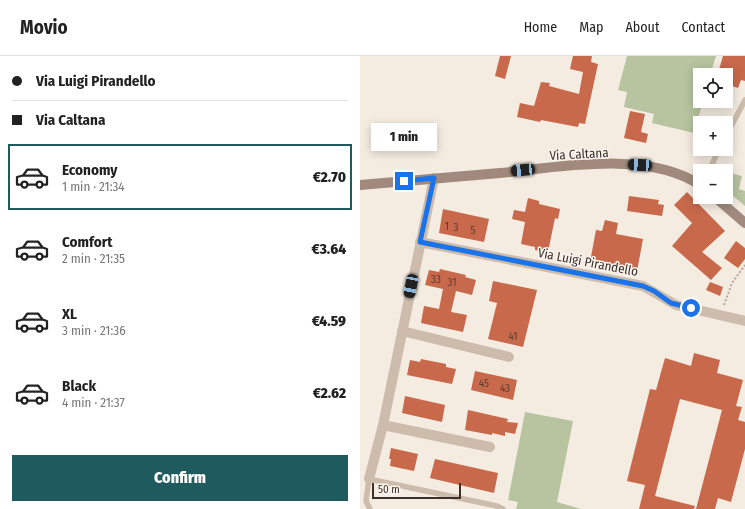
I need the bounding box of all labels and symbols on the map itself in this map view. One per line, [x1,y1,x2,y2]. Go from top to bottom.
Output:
callout: 1 min [371,123,437,151]
street label: Via Caltana [549,145,609,163]
car [628,158,652,172]
car [511,163,535,177]
route end [395,172,413,190]
house number: 1 [445,220,449,233]
house number: 3 [454,221,459,234]
house number: 5 [470,224,476,237]
street label: Via Luigi Pirandello [537,245,640,279]
car [403,273,419,299]
house number: 33 [431,273,441,286]
house number: 31 [448,276,457,289]
route start [682,299,700,317]
house number: 41 [508,330,518,343]
house number: 45 [479,377,489,390]
house number: 43 [500,382,510,395]
scale bar [372,481,461,500]

